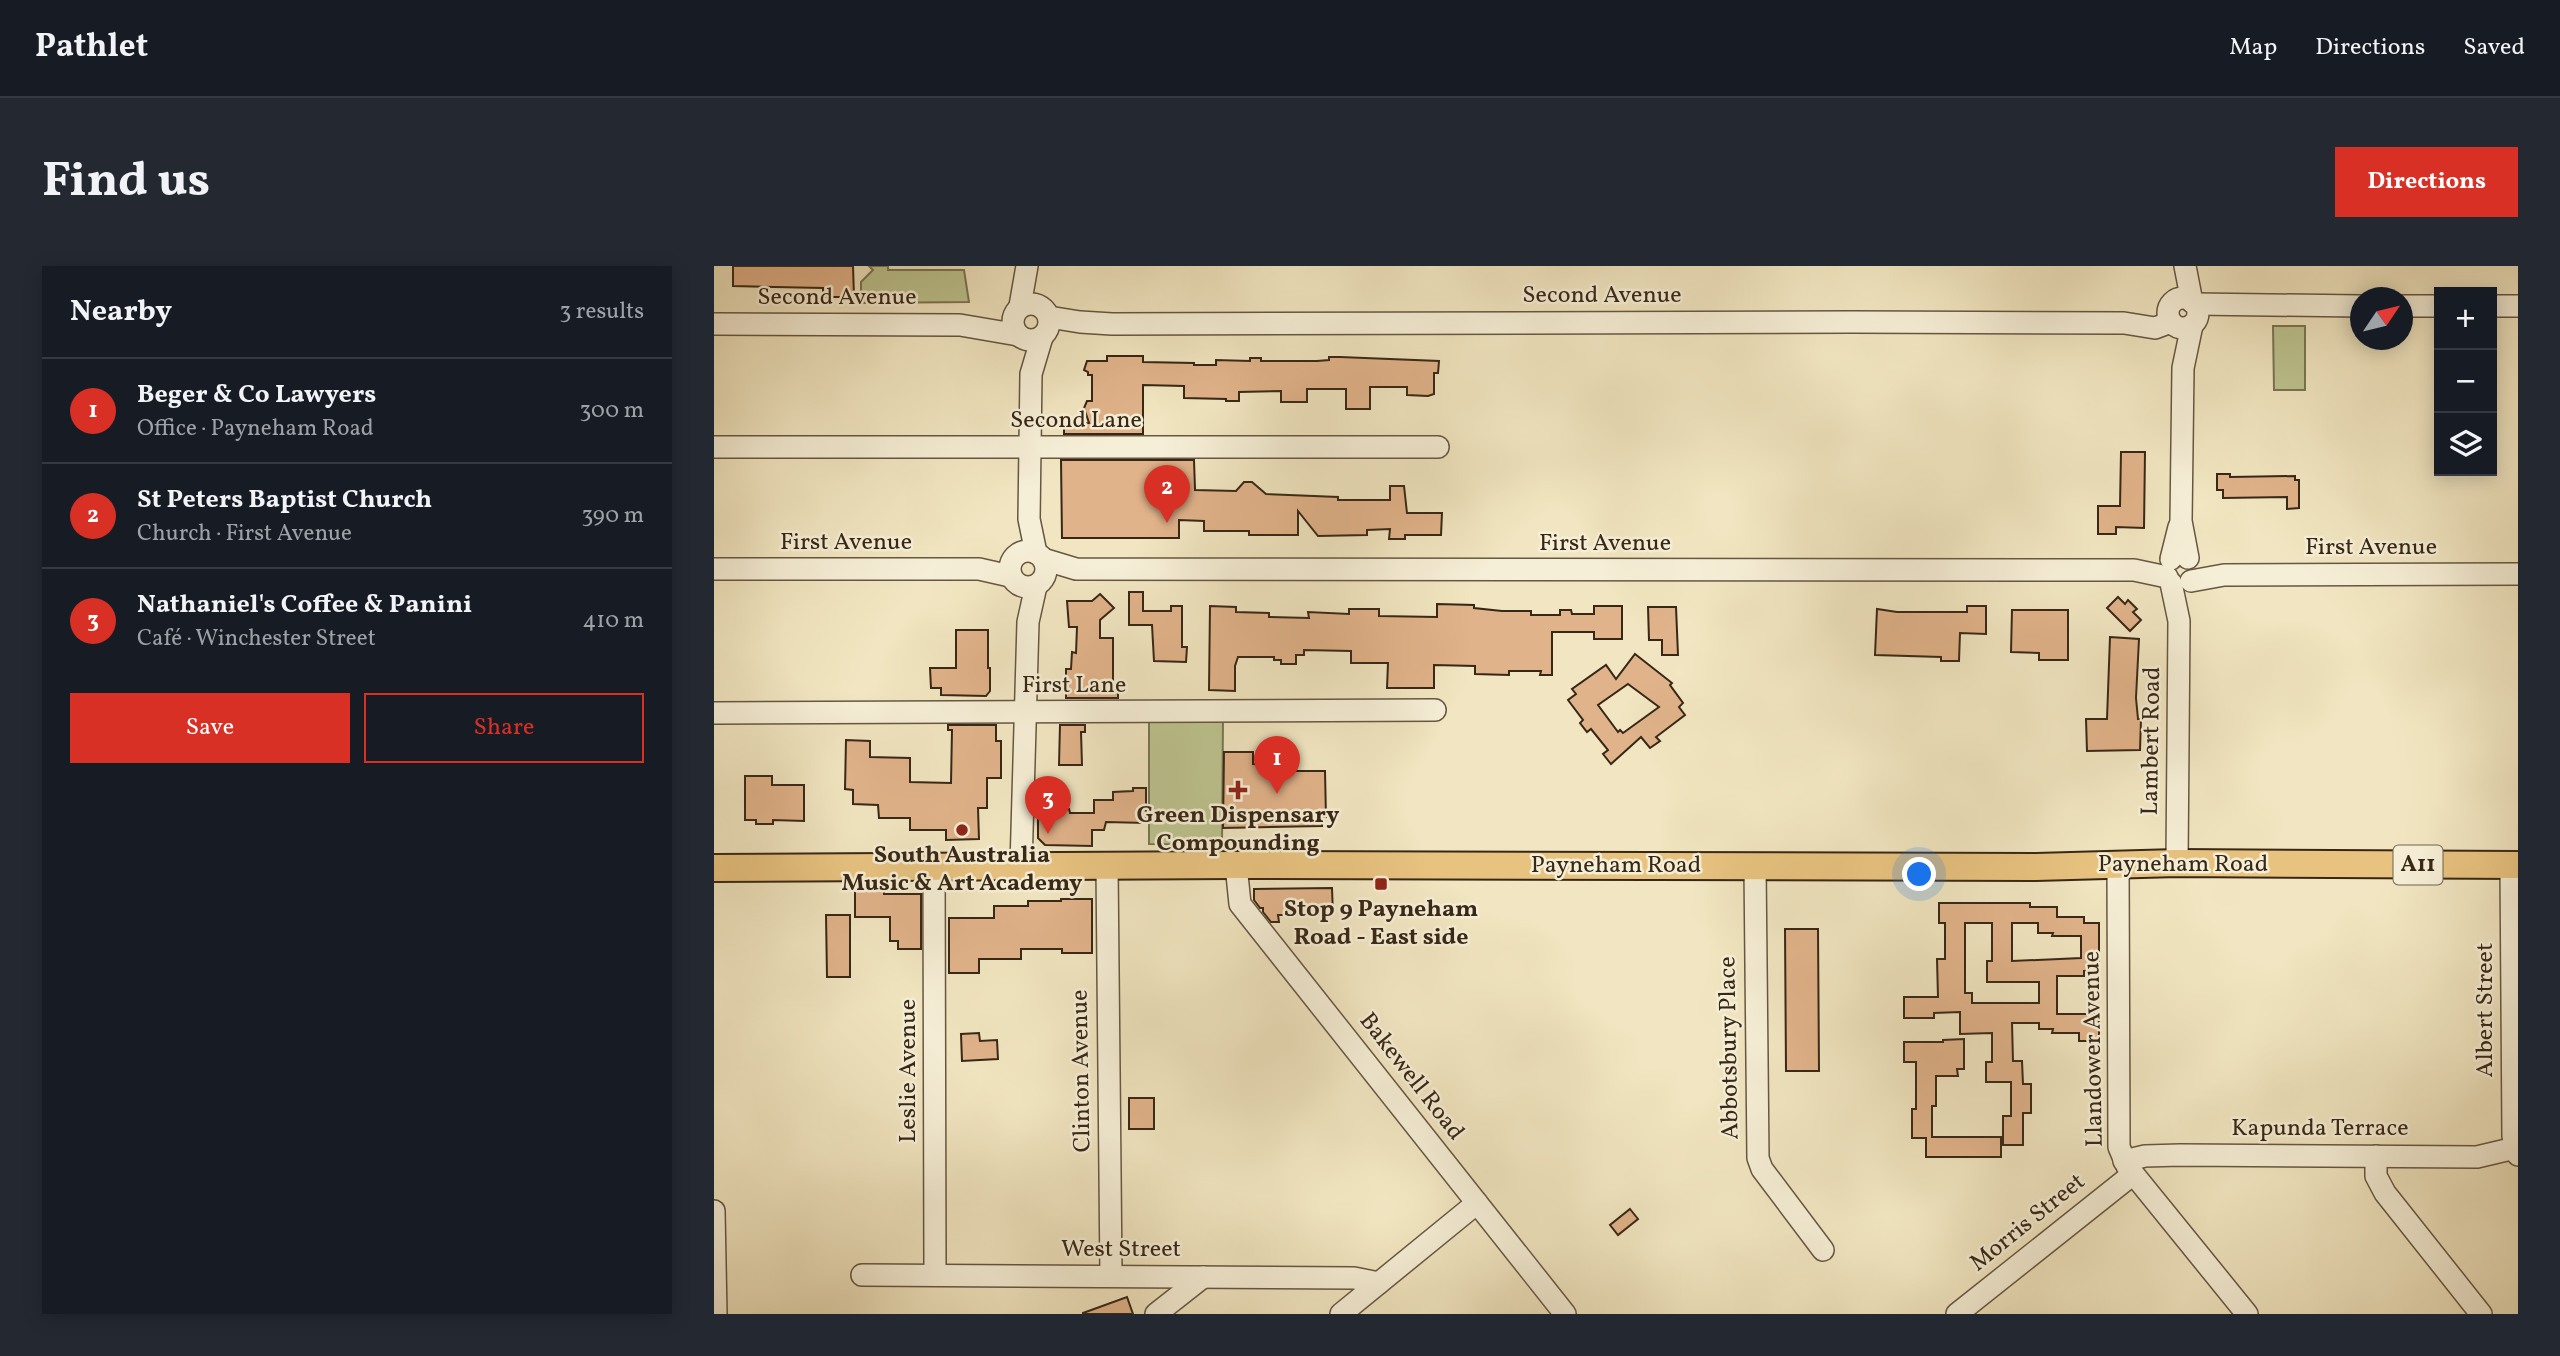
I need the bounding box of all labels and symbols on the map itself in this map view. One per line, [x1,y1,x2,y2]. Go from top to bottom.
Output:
street label: Second Avenue [1522,279,1682,313]
street label: Second Avenue [757,281,917,315]
north arrow [2350,287,2413,350]
street label: Second Lane [1010,404,1142,438]
pin: 2 [1144,465,1190,523]
street label: First Avenue [780,526,912,560]
street label: First Avenue [1539,527,1671,561]
street label: First Avenue [2305,531,2437,565]
street label: Lambert Road [2134,666,2170,816]
street label: First Lane [1022,669,1126,703]
pin: 1 [1254,736,1300,794]
pin: 3 [1025,776,1071,834]
marker: Green Dispensary Compounding [1230,782,1246,798]
place label: Green Dispensary Compounding [1137,799,1340,861]
marker: South Australia Music & Art Academy [954,822,970,838]
place label: South Australia Music & Art Academy [841,839,1083,901]
road number: A11 [2394,846,2442,884]
street label: Payneham Road [2098,848,2268,882]
street label: Payneham Road [1531,849,1701,883]
your location [1902,857,1936,891]
marker: Stop 9 Payneham Road - East side [1373,876,1389,892]
place label: Stop 9 Payneham Road - East side [1284,893,1478,955]
street label: Albert Street [2469,943,2503,1077]
street label: Llandower Avenue [2075,951,2113,1147]
street label: Abbotsbury Place [1711,956,1749,1140]
street label: Clinton Avenue [1064,989,1100,1153]
street label: Leslie Avenue [892,999,926,1143]
street label: Bakewell Road [1350,1006,1472,1148]
street label: Kapunda Terrace [2231,1112,2409,1146]
street label: Morris Street [1963,1166,2093,1280]
street label: West Street [1061,1233,1181,1267]

